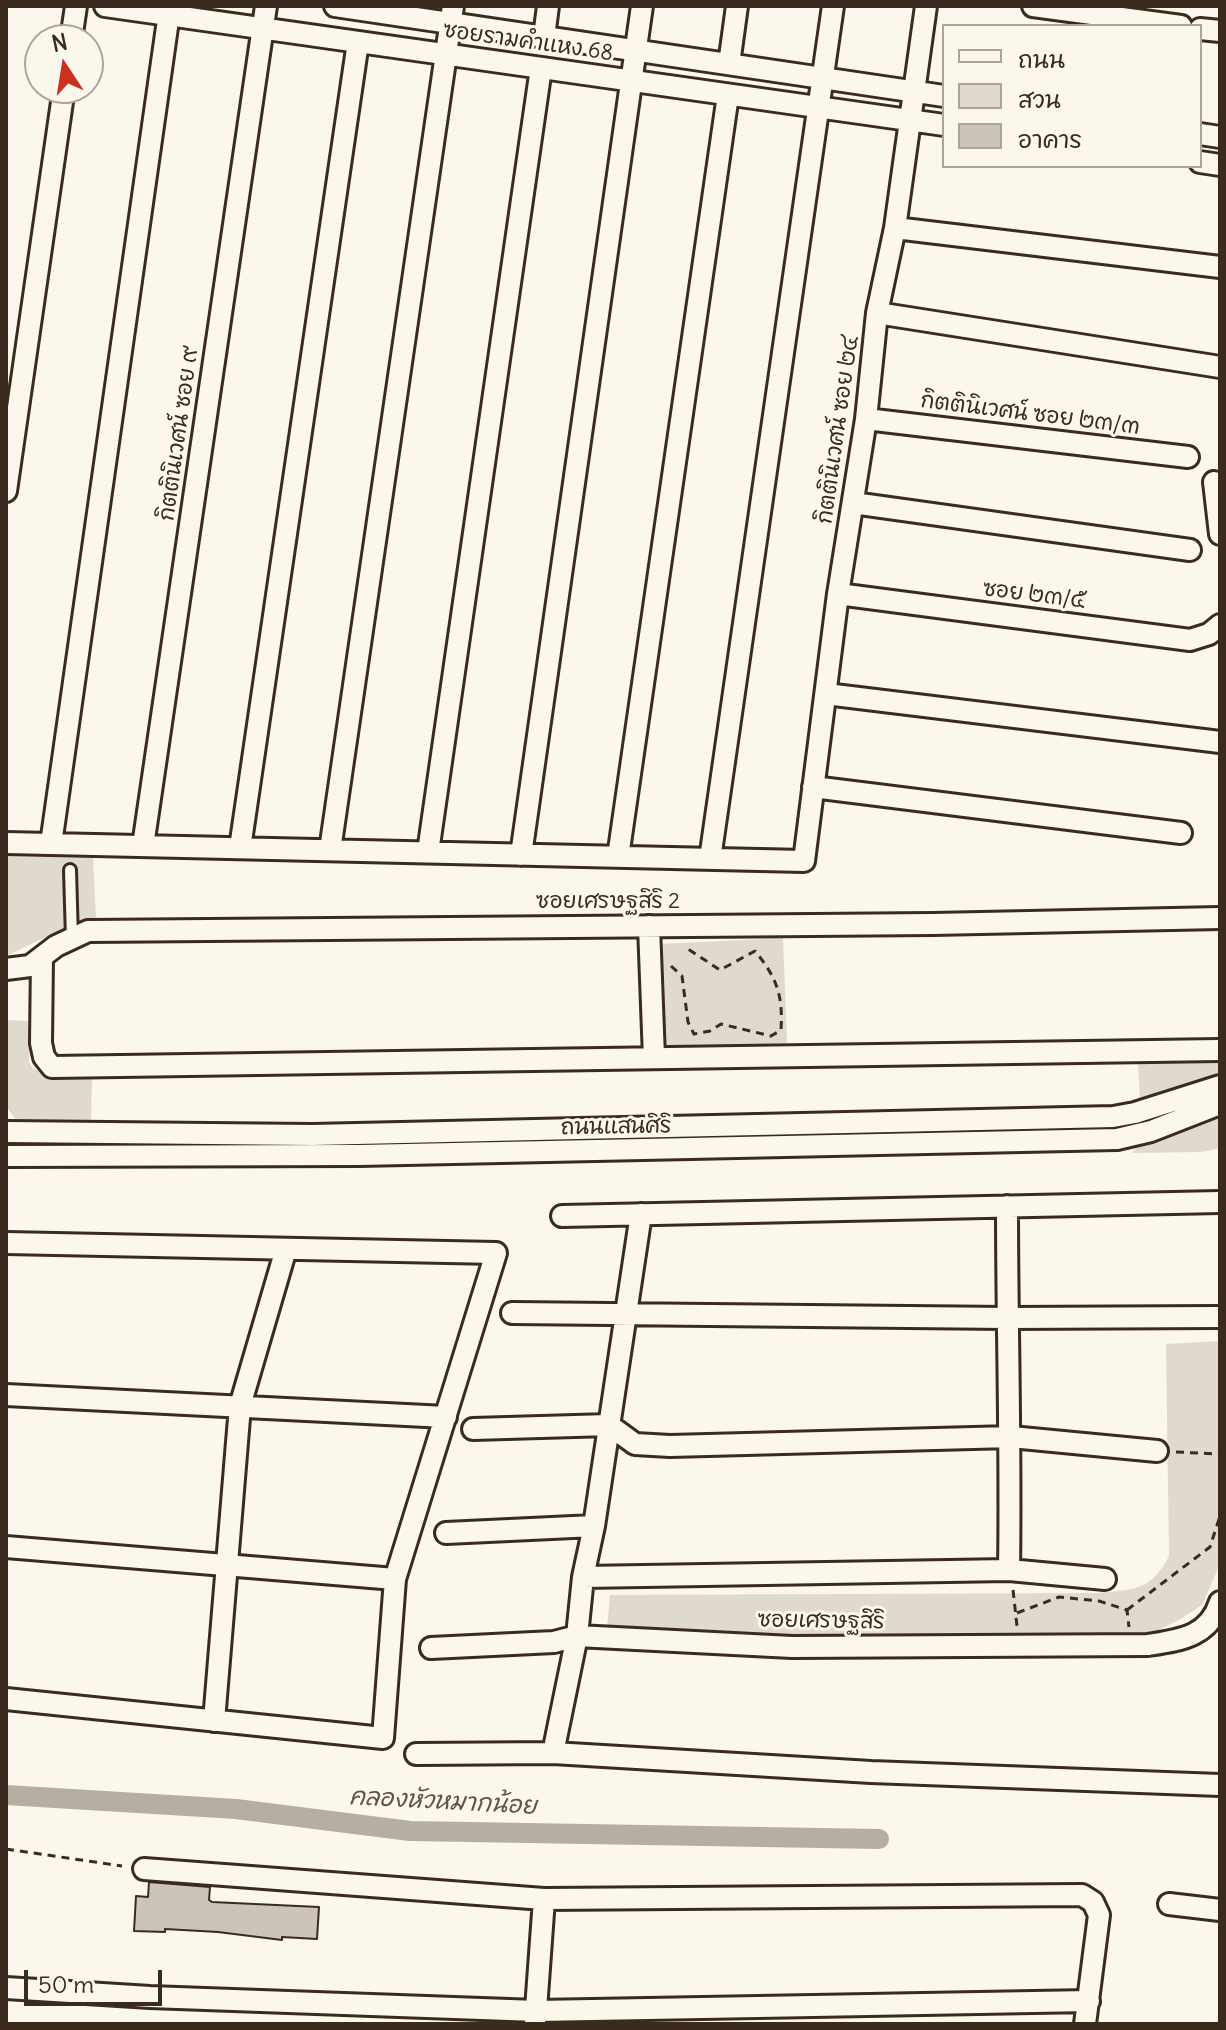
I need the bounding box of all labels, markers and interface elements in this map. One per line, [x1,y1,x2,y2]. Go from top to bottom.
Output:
street label: ซอยรามคำแหง 68 [441,17,615,67]
north arrow [24,24,104,104]
legend [942,24,1202,168]
text: N [49,27,70,58]
text: ถนน [1018,44,1065,74]
text: สวน [1018,84,1061,114]
text: อาคาร [1018,124,1082,154]
street label: กิตตินิเวศน์ ซอย ๒๔ [812,334,864,526]
street label: กิตตินิเวศน์ ซอย ๙ [154,345,204,523]
street label: กิตตินิเวศน์ ซอย ๒๓/๓ [919,387,1141,441]
street label: ซอย ๒๓/๕ [981,576,1087,614]
street label: ซอยเศรษฐสิริ 2 [536,889,680,915]
street label: ถนนแสนศิริ [560,1113,672,1141]
street label: ซอยเศรษฐสิริ [757,1607,885,1635]
water label: คลองหัวหมากน้อย [349,1783,537,1821]
scale bar [28,1954,166,2004]
text: 50 m [38,1969,94,1999]

